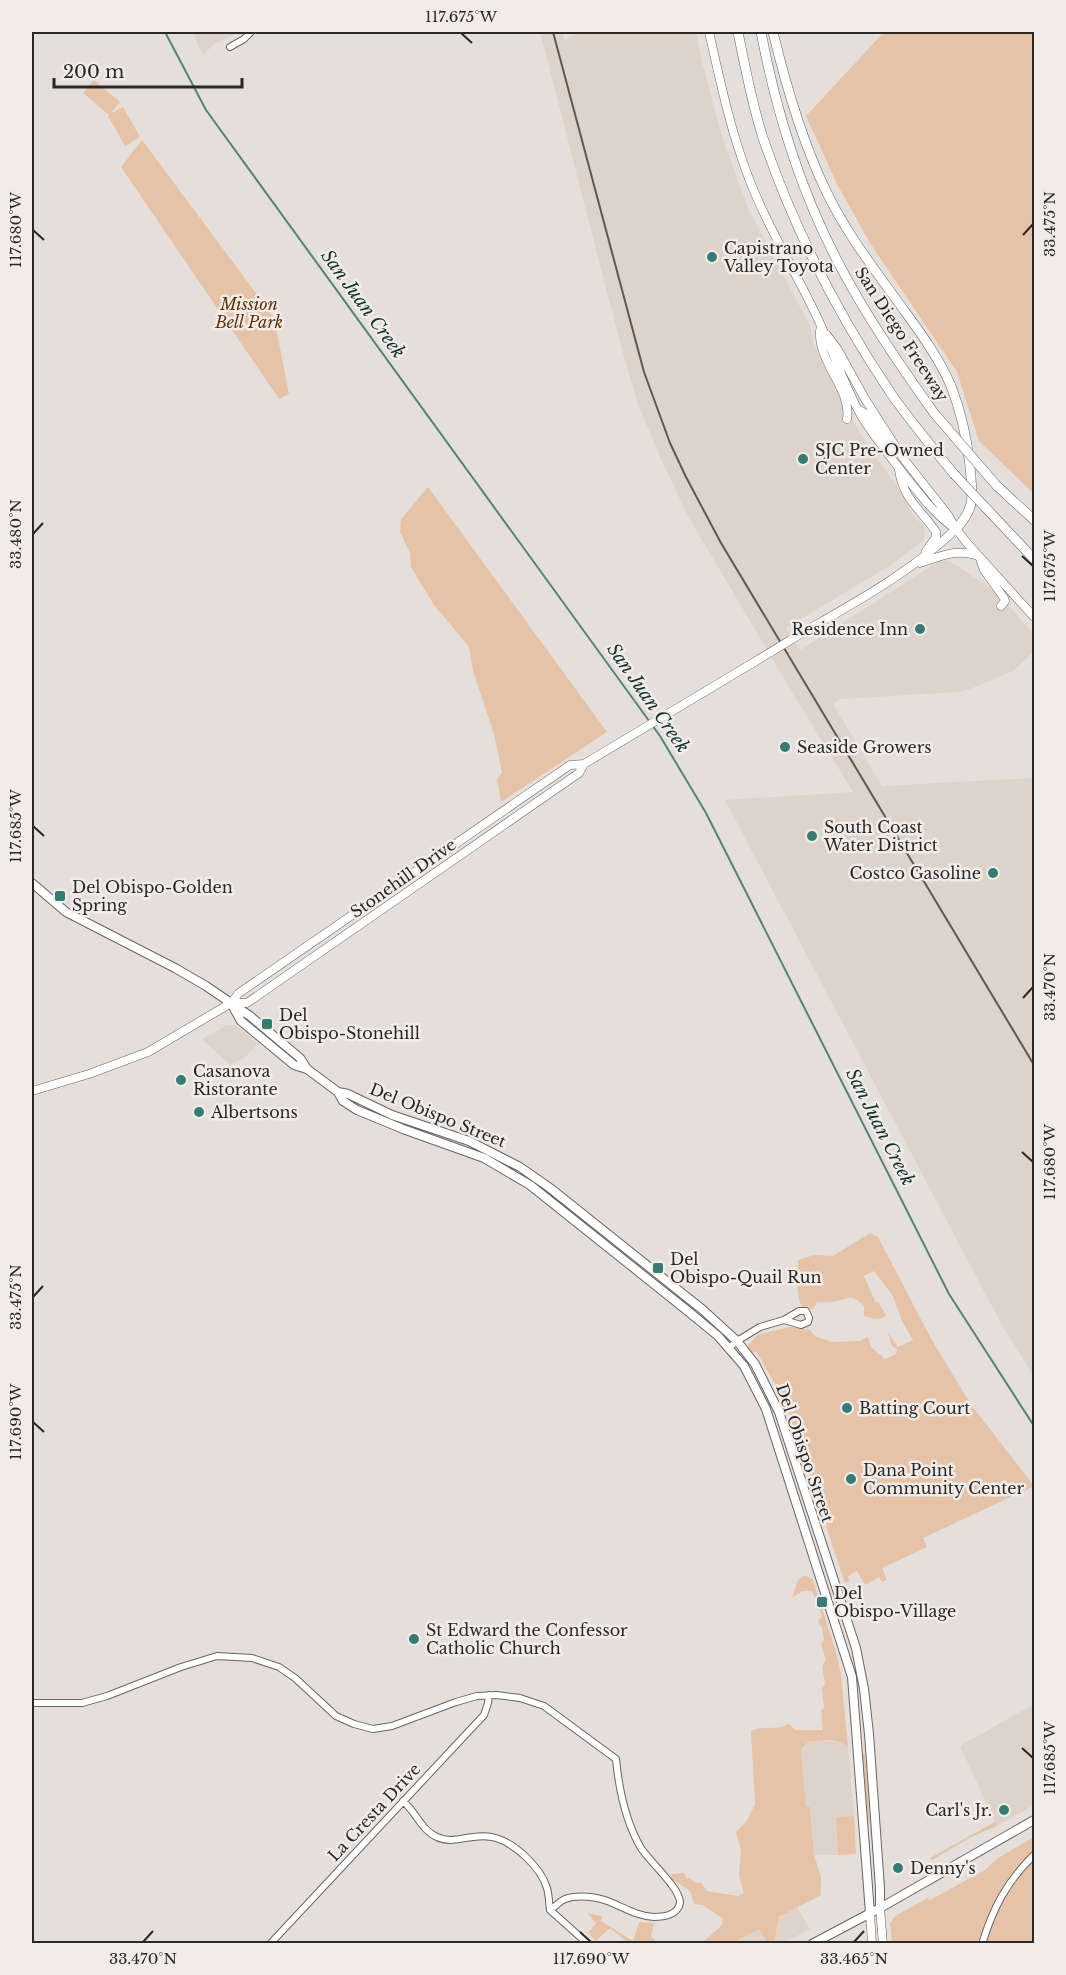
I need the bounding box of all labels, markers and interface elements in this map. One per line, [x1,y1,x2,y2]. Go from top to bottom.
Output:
text: 117.675°W [425,7,497,26]
scale bar [54,51,242,89]
text: 200 m [63,61,124,83]
text: 33.475°N [1040,191,1059,257]
text: 117.680°W [6,192,25,268]
place label: Capistrano Valley Toyota [723,238,834,276]
water label: San Juan Creek [316,245,410,363]
marker: Capistrano Valley Toyota [705,250,719,264]
street label: San Diego Freeway [851,263,953,406]
park label: Mission Bell Park [214,294,283,332]
place label: SJC Pre-Owned Center [815,440,944,478]
marker: SJC Pre-Owned Center [796,452,810,466]
text: 33.480°N [6,499,25,569]
text: 117.675°W [1040,530,1059,602]
place label: Residence Inn [792,619,908,639]
marker: Residence Inn [913,622,927,636]
water label: San Juan Creek [602,639,694,757]
place label: Seaside Growers [797,737,932,757]
marker: Seaside Growers [778,740,792,754]
text: 117.685°W [6,789,25,863]
place label: South Coast Water District [823,817,938,855]
marker: South Coast Water District [805,829,819,843]
street label: Stonehill Drive [346,834,460,922]
place label: Costco Gasoline [849,863,981,883]
marker: Costco Gasoline [986,866,1000,880]
place label: Del Obispo-Golden Spring [72,877,233,915]
marker: Del Obispo-Golden Spring [53,889,67,903]
text: 33.470°N [1040,953,1059,1021]
place label: Del Obispo-Stonehill [279,1005,420,1043]
marker: Del Obispo-Stonehill [260,1017,274,1031]
place label: Casanova Ristorante [193,1061,278,1099]
water label: San Juan Creek [841,1065,919,1189]
marker: Casanova Ristorante [174,1073,188,1087]
street label: Del Obispo Street [367,1078,509,1152]
place label: Albertsons [210,1102,298,1122]
marker: Albertsons [192,1105,206,1119]
text: 117.680°W [1040,1124,1059,1200]
place label: Del Obispo-Quail Run [670,1249,821,1287]
marker: Del Obispo-Quail Run [651,1261,665,1275]
text: 33.475°N [6,1264,25,1330]
street label: Del Obispo Street [772,1381,838,1525]
text: 117.690°W [6,1383,25,1460]
place label: Batting Court [859,1398,970,1418]
marker: Batting Court [840,1401,854,1415]
place label: Dana Point Community Center [863,1460,1024,1498]
marker: Dana Point Community Center [844,1472,858,1486]
place label: Del Obispo-Village [834,1583,956,1621]
marker: Del Obispo-Village [815,1595,829,1609]
place label: St Edward the Confessor Catholic Church [426,1620,628,1658]
marker: St Edward the Confessor Catholic Church [407,1632,421,1646]
text: 117.685°W [1040,1721,1059,1795]
street label: La Cresta Drive [323,1759,425,1865]
place label: Carl's Jr. [925,1800,992,1820]
marker: Carl's Jr. [997,1803,1011,1817]
place label: Denny's [910,1858,976,1878]
marker: Denny's [891,1861,905,1875]
text: 33.470°N [109,1949,177,1968]
text: 117.690°W [553,1949,630,1968]
text: 33.465°N [820,1949,888,1968]

